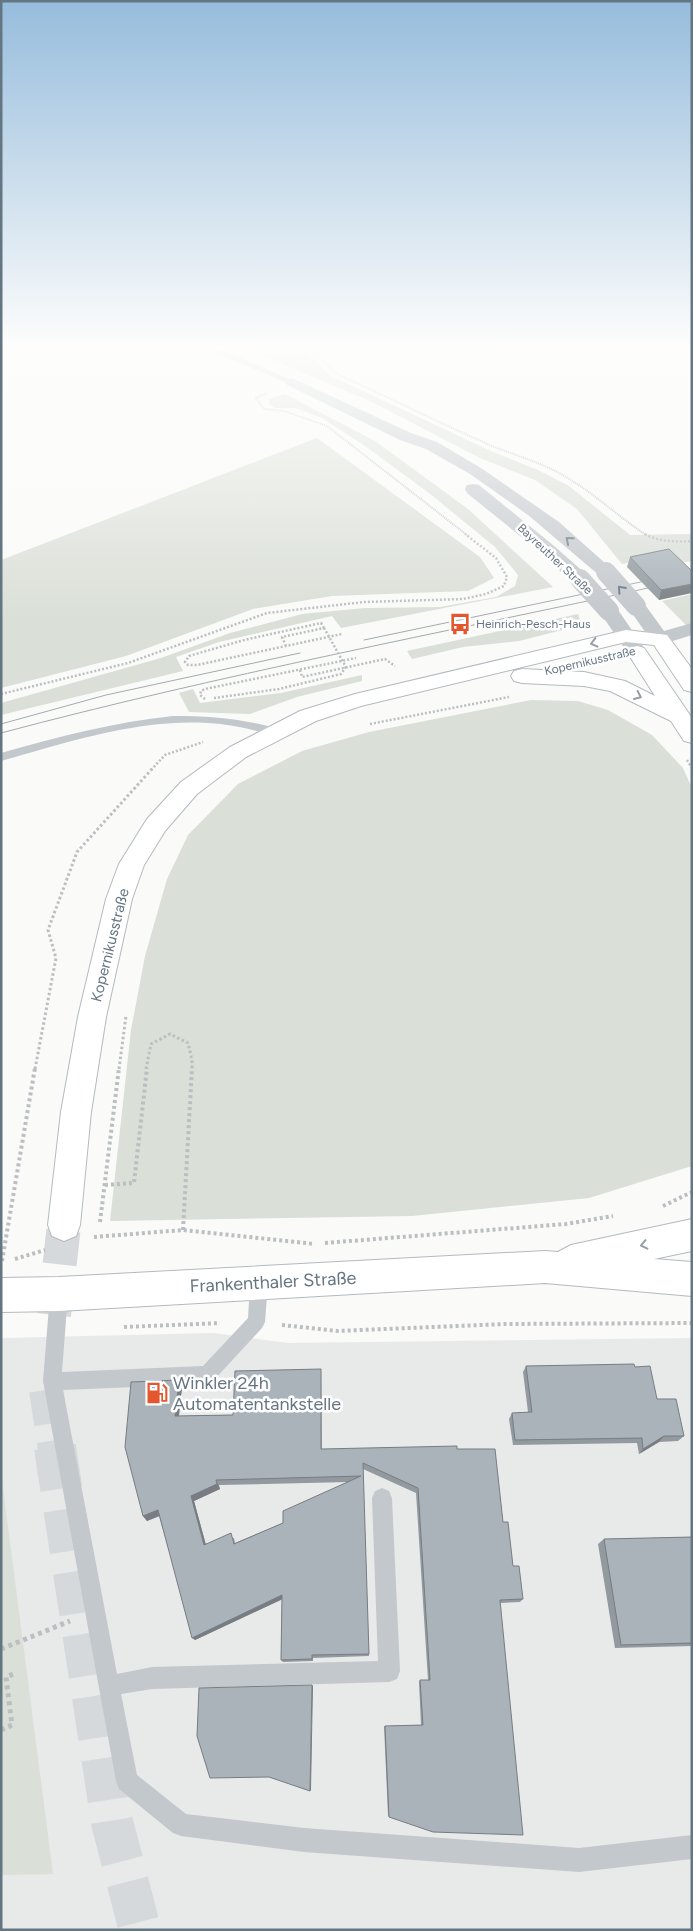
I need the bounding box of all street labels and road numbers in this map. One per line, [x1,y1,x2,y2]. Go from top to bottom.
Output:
street label: Bayreuther Straße [515,521,596,598]
street label: Kopernikusstraße [543,644,637,678]
street label: Kopernikusstraße [87,886,133,1004]
street label: Frankenthaler Straße [189,1267,357,1297]

